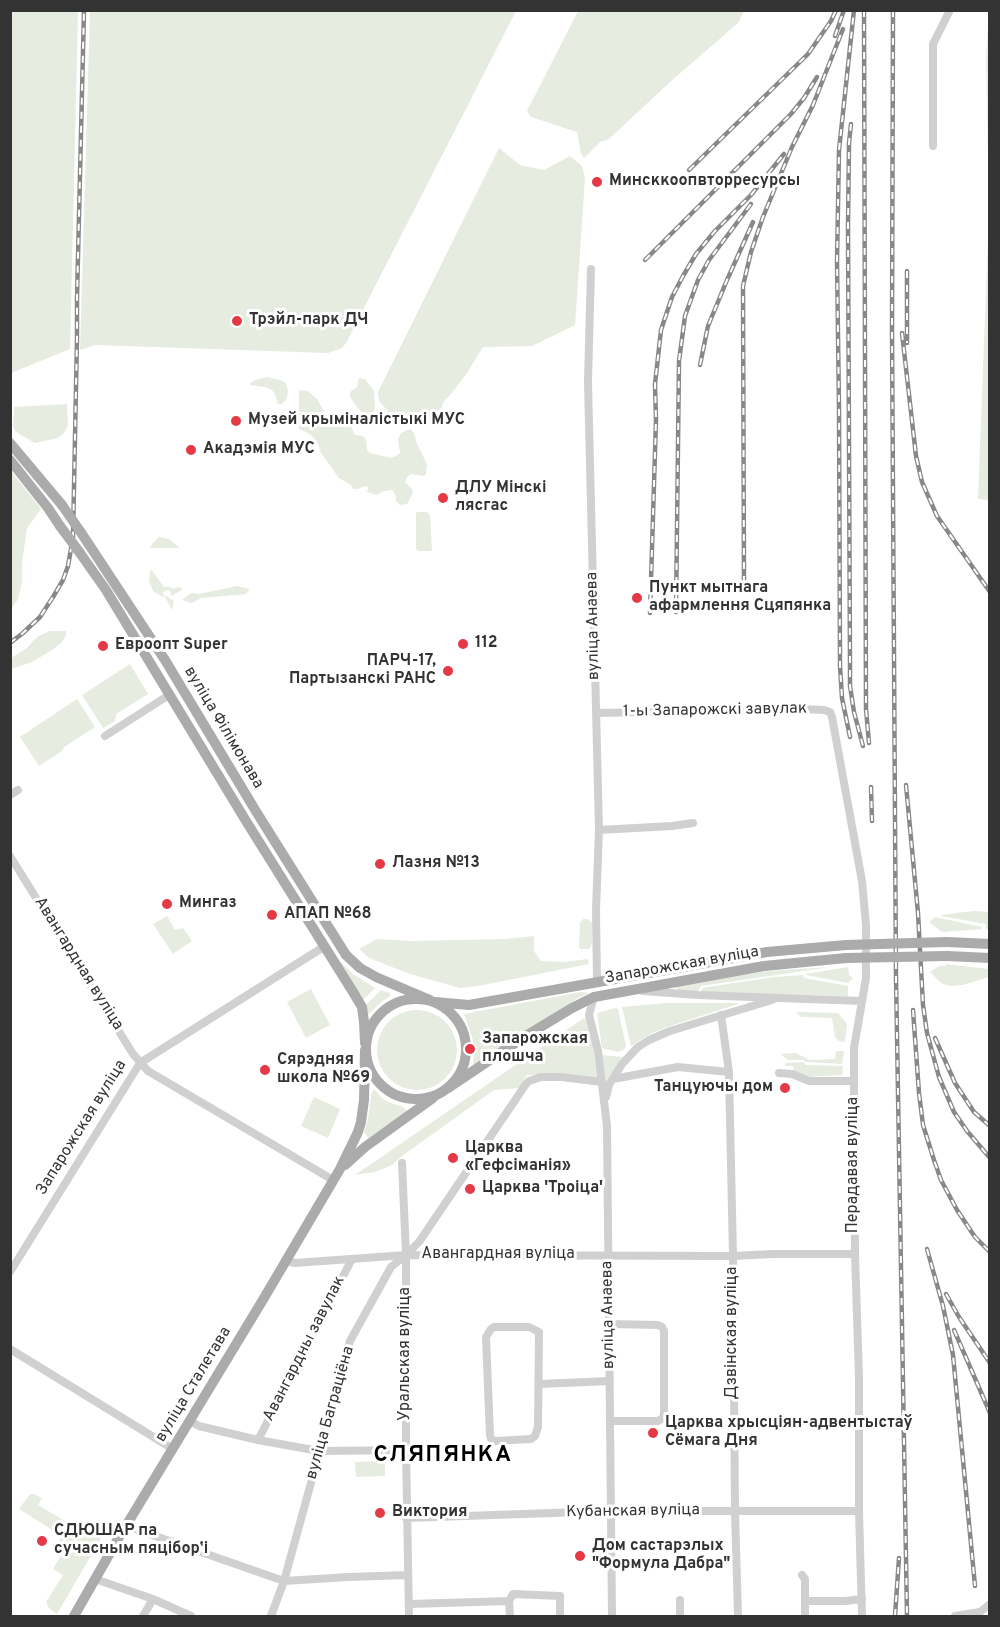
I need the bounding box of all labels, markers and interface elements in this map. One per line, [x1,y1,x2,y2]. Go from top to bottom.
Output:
place label: Минсккоопвторресурсы [609,172,800,192]
marker: Минсккоопвторресурсы [590,175,604,189]
place label: Трэйл-парк ДЧ [249,311,368,331]
marker: Трэйл-парк ДЧ [230,314,244,328]
place label: Музей крыміналістыкі МУС [248,411,465,431]
marker: Музей крыміналістыкі МУС [229,414,243,428]
place label: Акадэмія МУС [203,440,315,460]
marker: Акадэмія МУС [184,443,198,457]
place label: ДЛУ Мінскі лясгас [455,479,546,517]
marker: ДЛУ Мінскі лясгас [436,491,450,505]
street label: вуліца Анаева [583,572,605,680]
place label: Пункт мытнага афармлення Сцяпянка [649,579,831,617]
marker: Пункт мытнага афармлення Сцяпянка [630,591,644,605]
place label: 112 [475,634,498,654]
place label: Евроопт Super [115,636,228,656]
marker: 112 [456,637,470,651]
marker: Евроопт Super [96,639,110,653]
place label: ПАРЧ-17, Партызанскі РАНС [289,652,436,690]
street label: вуліца Філімонава [179,663,267,793]
marker: ПАРЧ-17, Партызанскі РАНС [441,664,455,678]
street label: 1-ы Запарожскі завулак [623,700,807,722]
place label: Лазня №13 [392,854,480,874]
marker: Лазня №13 [373,857,387,871]
street label: Авангардная вуліца [29,894,127,1034]
place label: Мингаз [179,894,237,914]
marker: Мингаз [160,897,174,911]
place label: АПАП №68 [284,905,372,925]
marker: АПАП №68 [265,908,279,922]
street label: Запарожская вуліца [604,943,760,989]
place label: Запарожская плошча [482,1030,588,1068]
marker: Запарожская плошча [463,1042,477,1056]
place label: Сярэдняя школа №69 [277,1051,370,1089]
street label: Запарожская вуліца [33,1057,131,1199]
marker: Сярэдняя школа №69 [258,1063,272,1077]
place label: Танцуючы дом [654,1078,773,1098]
marker: Танцуючы дом [778,1081,792,1095]
street label: Перадавая вуліца [844,1097,864,1233]
place label: Царква «Гефсіманія» [465,1139,571,1177]
marker: Царква «Гефсіманія» [446,1151,460,1165]
place label: Царква 'Троіца' [482,1179,603,1199]
marker: Царква 'Троіца' [463,1182,477,1196]
street label: Авангардная вуліца [421,1245,575,1265]
street label: вуліца Анаева [598,1261,620,1369]
street label: Дзвінская вуліца [723,1267,743,1399]
street label: Авангардны завулак [260,1273,350,1425]
street label: Уральская вуліца [396,1287,416,1421]
street label: вуліца Сталетава [152,1324,236,1446]
street label: вуліца Баграціёна [303,1344,359,1482]
place label: Царква хрысціян-адвентыстаў Сёмага Дня [665,1414,912,1452]
marker: Царква хрысціян-адвентыстаў Сёмага Дня [646,1426,660,1440]
district label: СЛЯПЯНКА [374,1444,512,1470]
street label: Кубанская вуліца [566,1501,700,1523]
place label: Виктория [392,1503,467,1523]
marker: Виктория [373,1506,387,1520]
place label: СДЮШАР па сучасным пяціборʼі [54,1522,208,1560]
marker: СДЮШАР па сучасным пяціборʼі [35,1534,49,1548]
place label: Дом састарэлых "Формула Дабра" [592,1537,730,1575]
marker: Дом састарэлых "Формула Дабра" [573,1549,587,1563]

